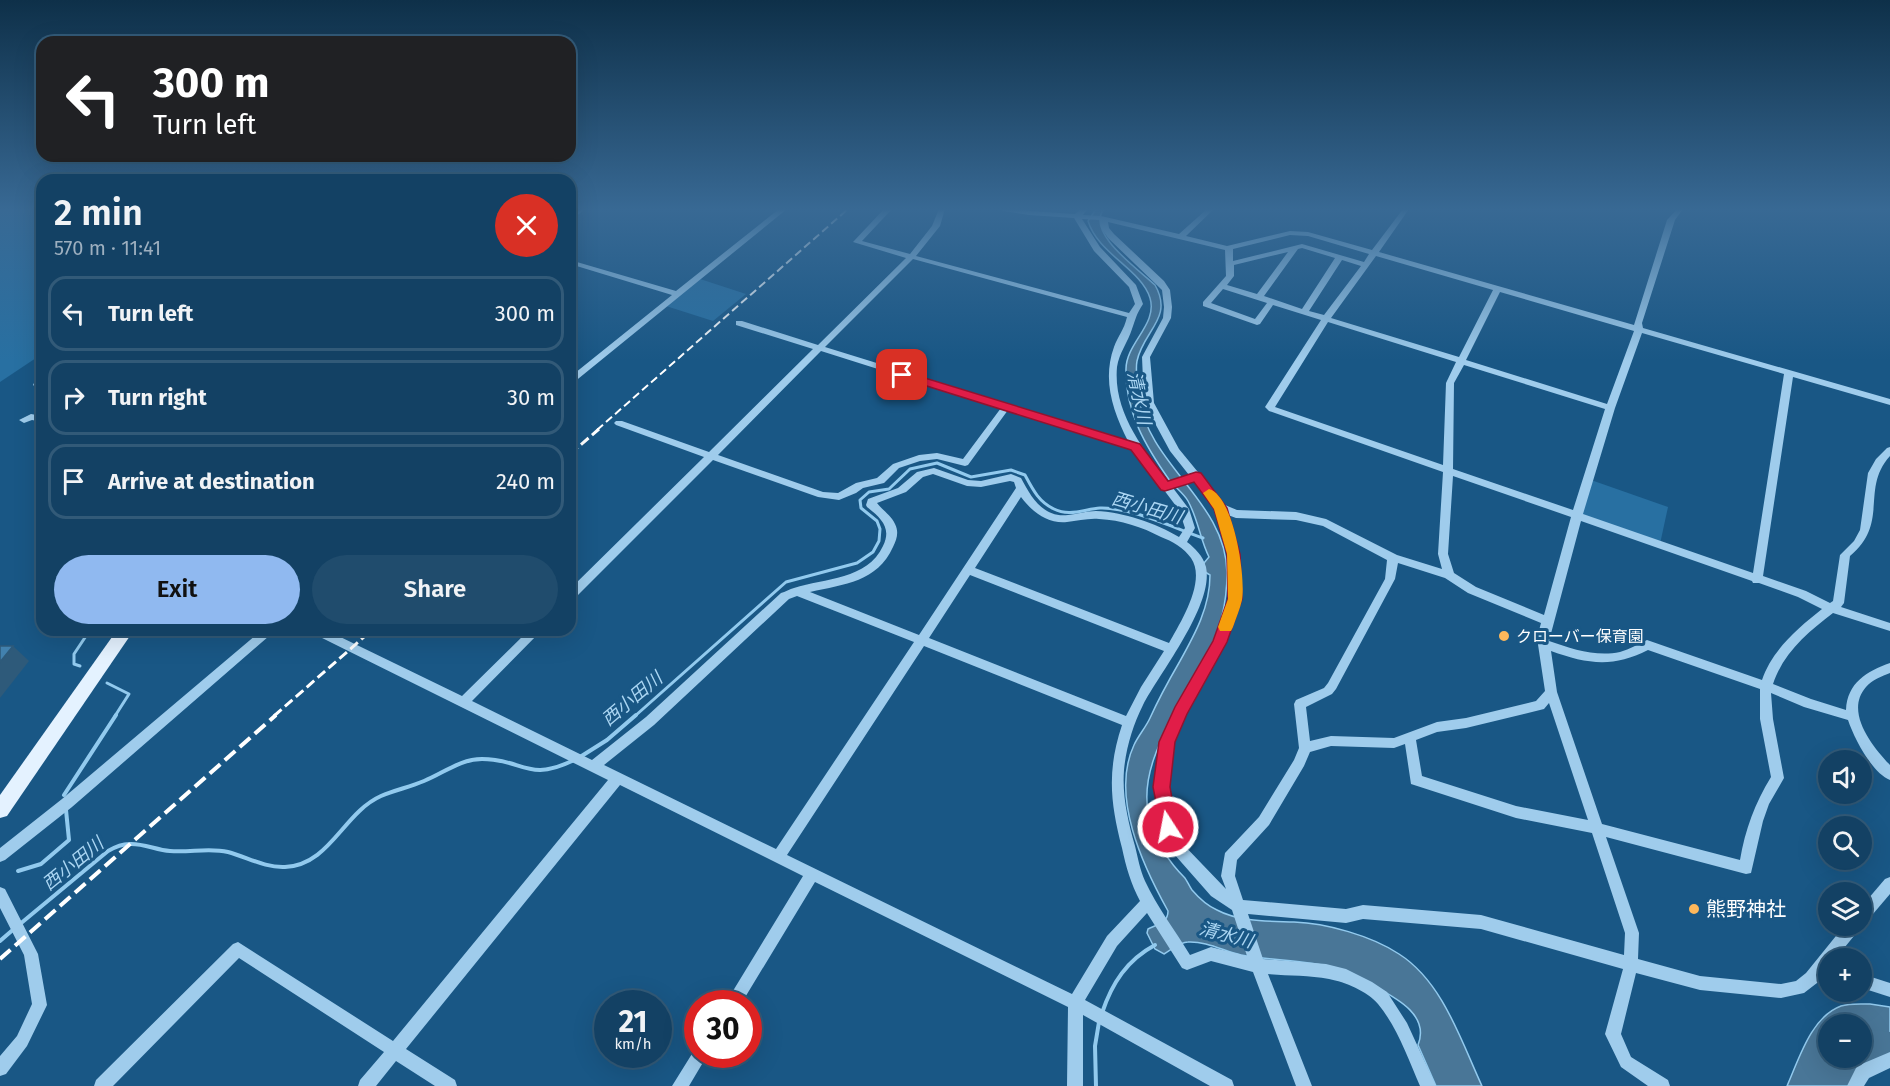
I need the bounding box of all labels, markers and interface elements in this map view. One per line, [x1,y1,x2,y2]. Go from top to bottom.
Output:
text: 300 m [153,58,269,108]
icon: left [54,60,132,138]
text: Turn left [153,109,256,141]
text: 2 min [54,191,143,235]
button: close [495,194,558,257]
text: 570 m · 11:41 [54,236,161,260]
icon: left [57,297,90,330]
text: Turn left [108,300,193,327]
text: 300 m [495,300,555,327]
pin [876,349,927,400]
icon: arrive [885,358,918,391]
water label: 清水川 [1123,369,1156,429]
icon: right [57,381,90,414]
text: Turn right [108,384,207,411]
text: 30 m [507,384,555,411]
icon: arrive [57,465,90,498]
text: Arrive at destination [108,468,315,495]
text: 240 m [496,468,555,495]
water label: 西小田川 [1109,488,1187,529]
button: Exit [54,555,300,624]
button: Share [312,555,558,624]
place label: クローバー保育園 [1516,627,1644,646]
marker: クローバー保育園 [1497,629,1511,643]
water label: 西小田川 [597,666,668,731]
map controls [1818,750,1872,1068]
button: sound [1818,750,1872,804]
position arrow [1136,795,1200,859]
button: search [1818,816,1872,870]
water label: 西小田川 [38,832,109,895]
button: layers [1818,882,1872,936]
place label: 熊野神社 [1706,897,1786,921]
marker: 熊野神社 [1687,902,1701,916]
water label: 清水川 [1197,917,1257,953]
button: + [1818,948,1872,1002]
speed limit sign: 30 [684,990,762,1068]
text: 21 [619,1004,647,1040]
button: − [1818,1014,1872,1068]
text: km/h [614,1035,652,1053]

